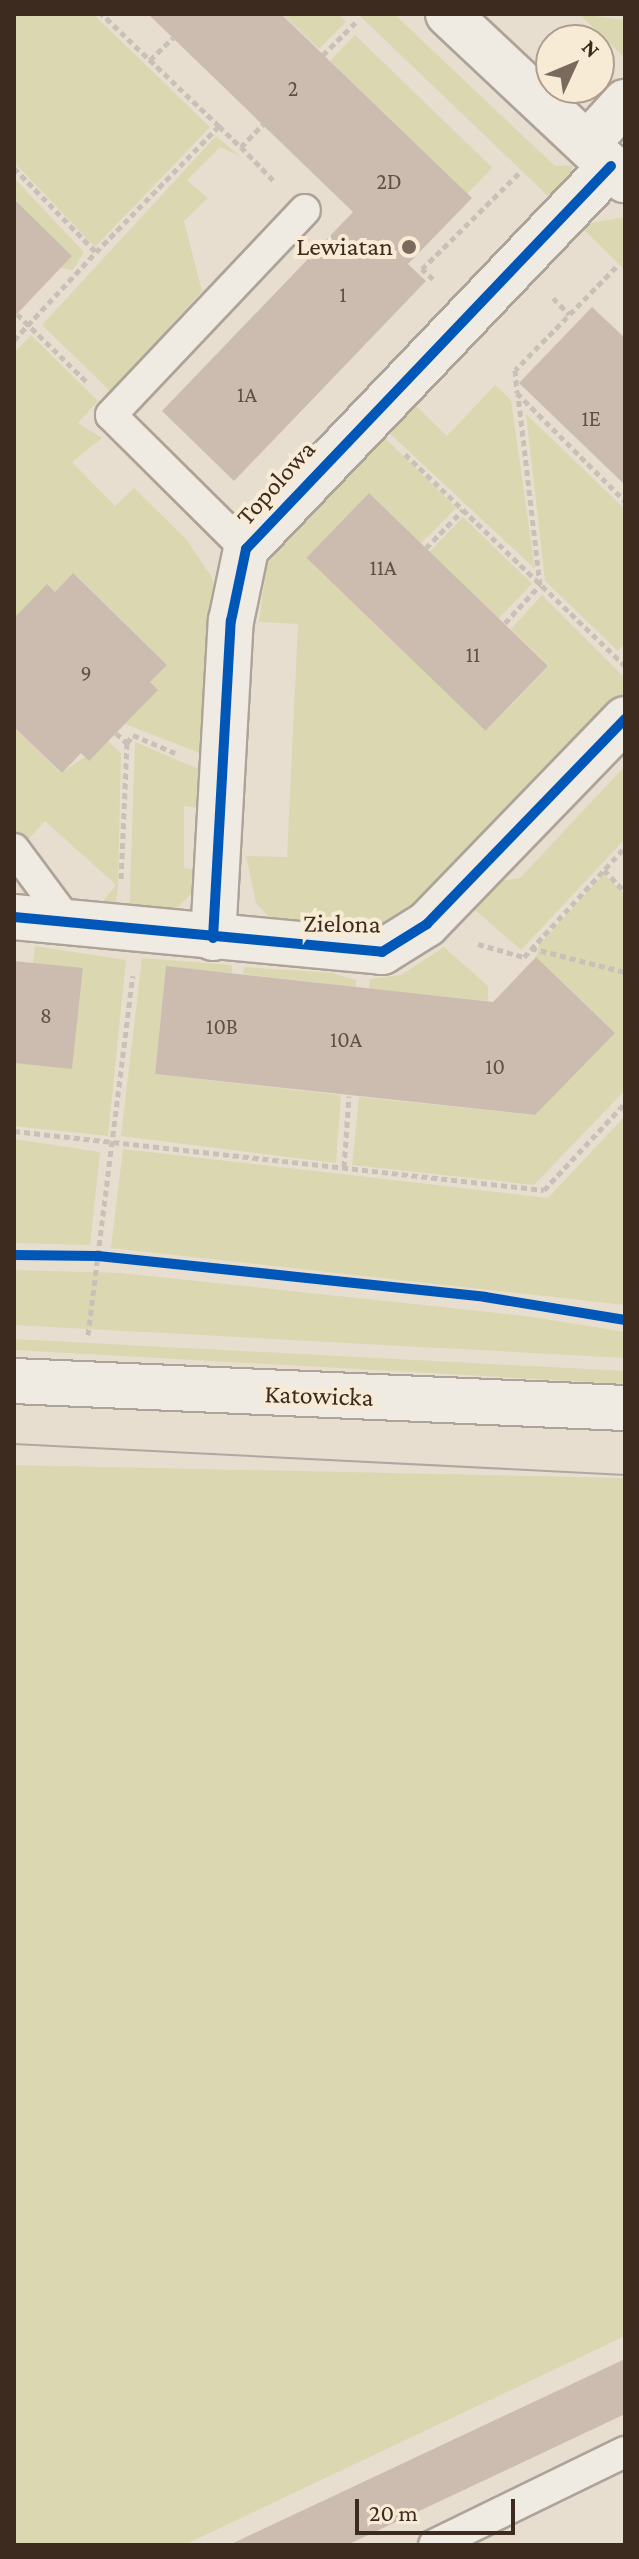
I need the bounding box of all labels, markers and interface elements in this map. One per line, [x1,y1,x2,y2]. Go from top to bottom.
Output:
north arrow [535,24,615,104]
text: N [577,34,605,62]
house number: 2 [288,76,298,102]
house number: 2D [376,169,402,195]
place label: Lewiatan [296,231,393,263]
marker: Lewiatan [400,238,418,256]
house number: 1 [339,282,347,308]
house number: 1A [237,382,257,408]
house number: 1E [581,406,601,432]
street label: Topolowa [230,434,322,532]
house number: 11A [369,555,397,581]
house number: 11 [466,642,480,668]
house number: 9 [80,661,92,687]
street label: Zielona [303,908,381,940]
house number: 8 [40,1003,52,1029]
house number: 10B [206,1014,238,1040]
house number: 10A [330,1027,362,1053]
house number: 10 [485,1054,505,1080]
street label: Katowicka [264,1379,374,1413]
scale bar [359,2483,519,2533]
text: 20 m [369,2499,418,2526]

